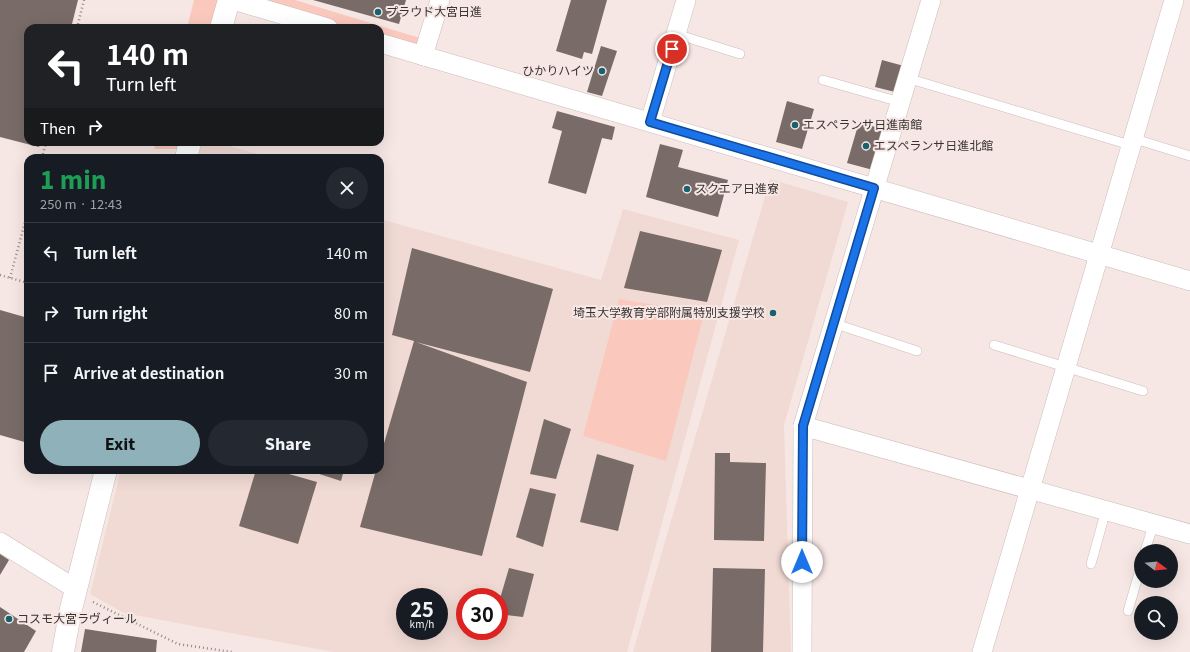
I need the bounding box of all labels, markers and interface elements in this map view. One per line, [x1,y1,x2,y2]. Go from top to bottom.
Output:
place label: プラウド大宮日進 [386,2,482,19]
marker: プラウド大宮日進 [373,7,383,17]
pin [655,32,689,66]
text: 140 m [106,33,189,73]
icon: arrive [661,38,683,60]
icon: left [40,40,92,92]
place label: ひかりハイツ [522,61,594,78]
marker: ひかりハイツ [597,66,607,76]
text: Turn left [106,70,176,96]
place label: エスペランサ日進南館 [803,115,922,132]
icon: right [84,116,106,138]
text: Then [40,117,76,138]
marker: エスペランサ日進南館 [790,120,800,130]
place label: エスペランサ日進北館 [874,136,993,153]
marker: エスペランサ日進北館 [861,141,871,151]
text: 1 min [40,161,106,196]
button: close [326,167,368,209]
place label: スクエア日進寮 [695,179,779,196]
marker: スクエア日進寮 [682,184,692,194]
text: 250 m · 12:43 [40,194,122,213]
icon: left [40,242,62,264]
text: Turn left [74,242,137,263]
text: 140 m [326,242,368,263]
icon: right [40,302,62,324]
text: Turn right [74,302,148,323]
text: 80 m [334,302,368,323]
place label: 埼玉大学教育学部附属特別支援学校 [573,303,765,320]
marker: 埼玉大学教育学部附属特別支援学校 [768,308,778,318]
icon: arrive [40,362,62,384]
text: Arrive at destination [74,362,224,383]
text: 30 m [334,362,368,383]
button: Exit [40,420,200,466]
button: Share [208,420,368,466]
position arrow [781,541,823,583]
north arrow [1134,544,1178,588]
map controls [1134,544,1178,640]
speed limit sign: 30 [456,588,508,640]
text: 25 [410,594,434,623]
button: search [1134,596,1178,640]
place label: コスモ大宮ラヴィール [17,609,137,626]
marker: コスモ大宮ラヴィール [4,614,14,624]
text: km/h [410,616,434,631]

